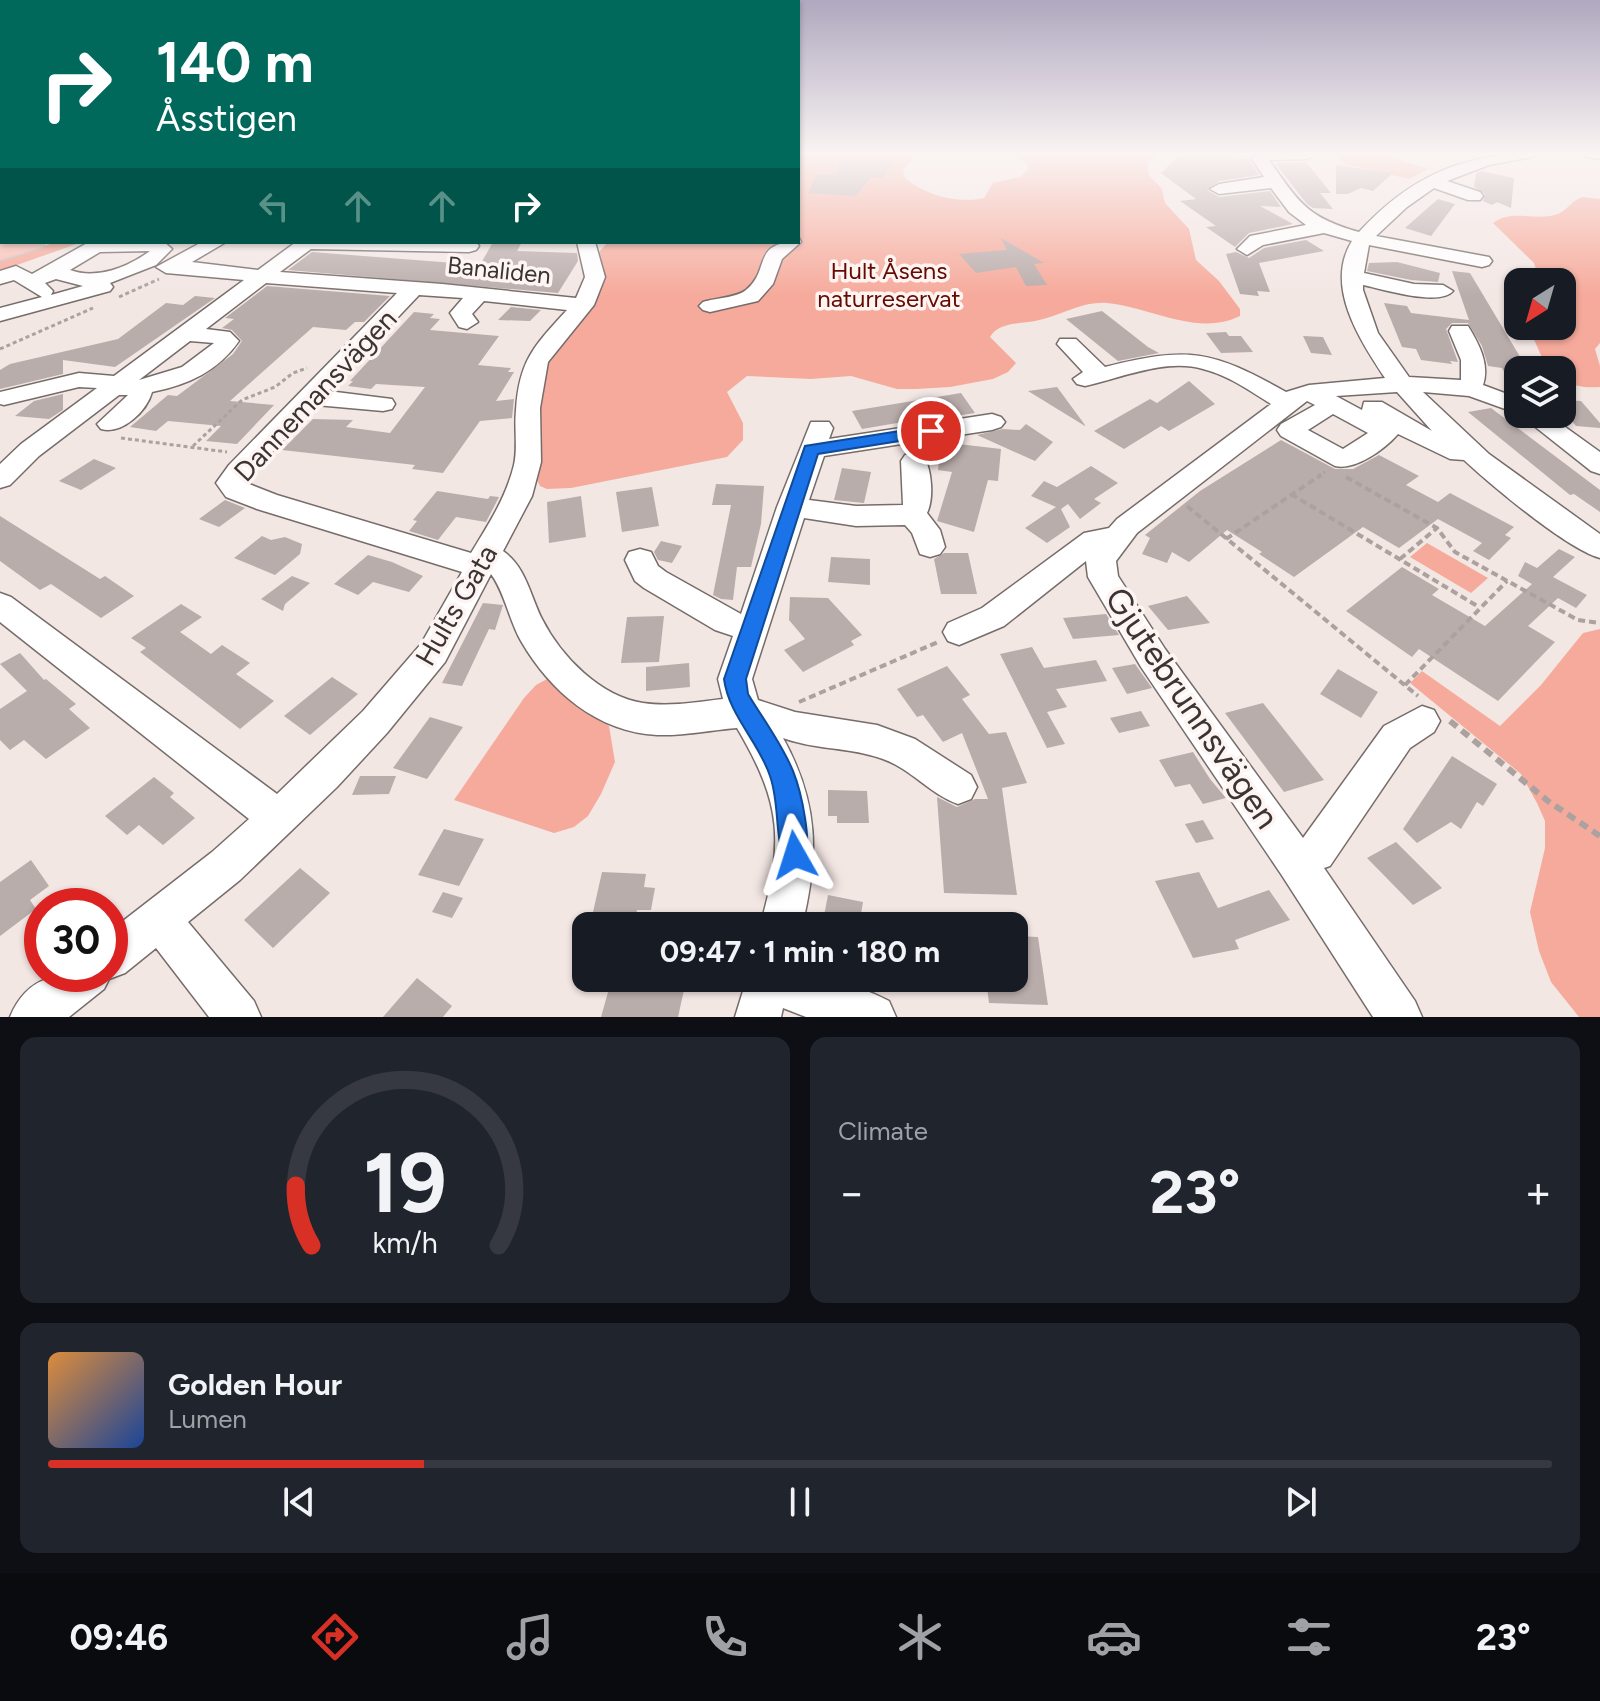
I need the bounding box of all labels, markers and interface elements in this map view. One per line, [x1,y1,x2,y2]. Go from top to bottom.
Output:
text: 140 m [156,29,314,96]
icon: right [24,32,128,136]
text: Åsstigen [156,97,297,140]
icon: left [252,184,296,228]
icon: ahead [336,184,380,228]
icon: ahead [420,184,464,228]
icon: right [504,184,548,228]
street label: Banaliden [446,250,552,290]
park label: Hult Åsens naturreservat [817,256,961,313]
north arrow [1504,268,1576,340]
map controls [1504,268,1576,428]
street label: Dannemansvägen [227,302,403,488]
button: layers [1504,356,1576,428]
pin [897,397,965,465]
icon: arrive [909,409,953,453]
street label: Hults Gata [408,539,504,671]
street label: Gjutebrunnsvägen [1096,580,1288,836]
position arrow [753,813,837,897]
speed limit sign: 30 [24,888,128,992]
text: 09:47 · 1 min · 180 m [660,933,940,970]
text: Climate [838,1115,928,1147]
text: 19 [363,1133,447,1233]
text: 23° [1150,1156,1240,1228]
text: − [838,1166,865,1219]
text: + [1525,1166,1552,1219]
text: km/h [372,1226,438,1260]
text: Golden Hour [168,1366,342,1403]
text: Lumen [168,1403,247,1435]
icon: previous [277,1480,321,1524]
icon: pause [778,1480,822,1524]
icon: next [1279,1480,1323,1524]
icon: directions [307,1609,363,1665]
icon: music [502,1609,558,1665]
icon: phone [697,1609,753,1665]
icon: climate [892,1609,948,1665]
icon: car [1086,1609,1142,1665]
icon: filters [1281,1609,1337,1665]
text: 09:46 [69,1616,168,1659]
text: 23° [1476,1616,1531,1659]

